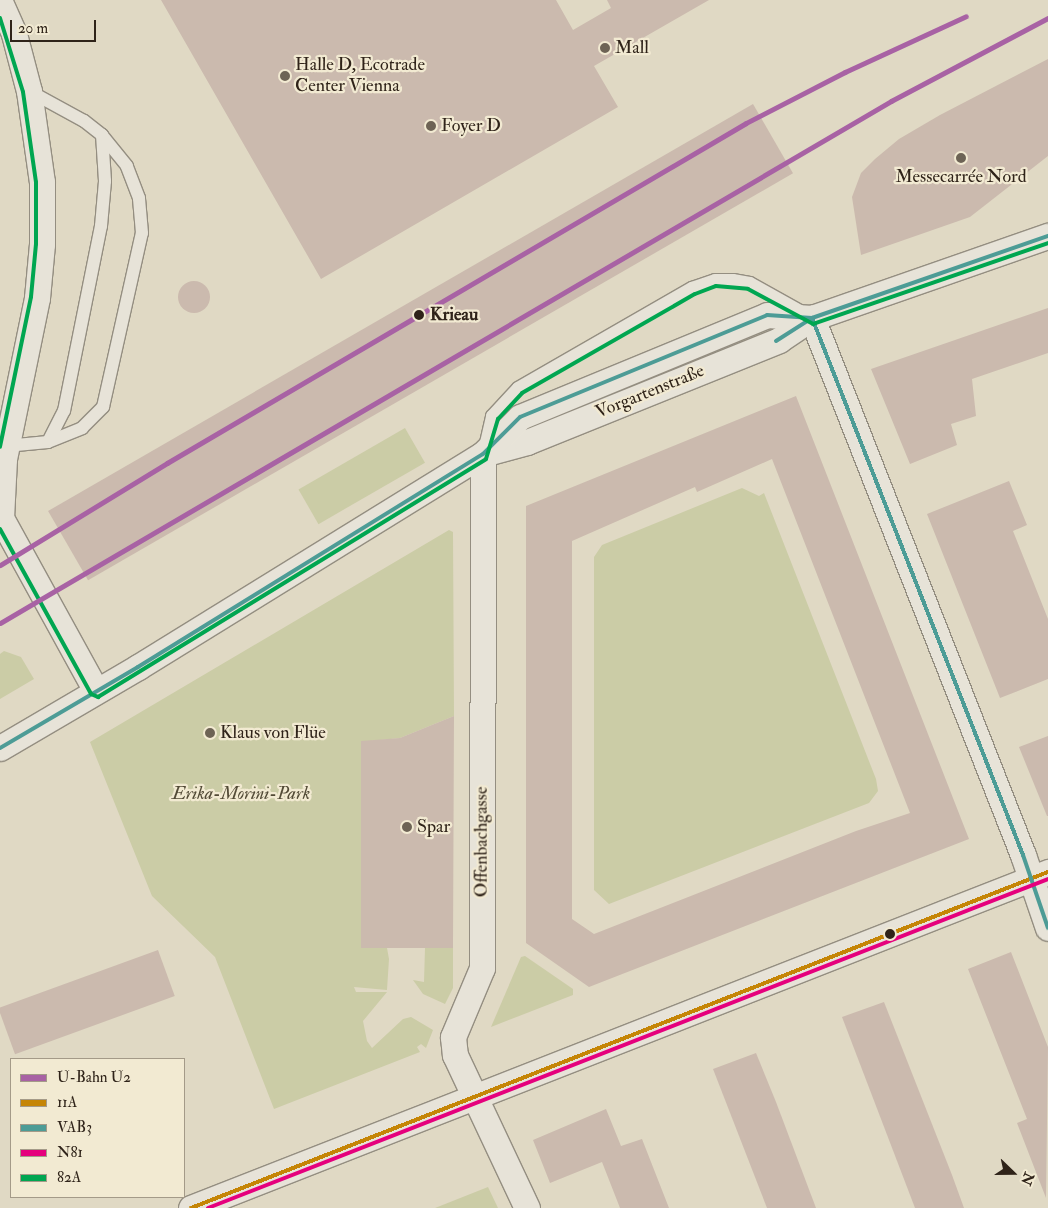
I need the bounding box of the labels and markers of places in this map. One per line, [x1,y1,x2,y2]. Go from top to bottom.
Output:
place label: Mall [615,37,649,59]
marker: Mall [599,42,611,54]
place label: Halle D, Ecotrade Center Vienna [295,55,425,98]
marker: Halle D, Ecotrade Center Vienna [279,70,291,82]
place label: Foyer D [441,115,501,137]
marker: Foyer D [425,120,437,132]
marker: Messecarrée Nord [955,152,967,164]
place label: Messecarrée Nord [895,166,1027,188]
place label: Krieau [430,304,478,326]
marker: Krieau [412,308,426,322]
place label: Klaus von Flüe [220,722,326,744]
marker: Klaus von Flüe [204,727,216,739]
place label: Spar [417,816,450,838]
marker: Spar [401,821,413,833]
unlabelled marker [885,929,895,939]

